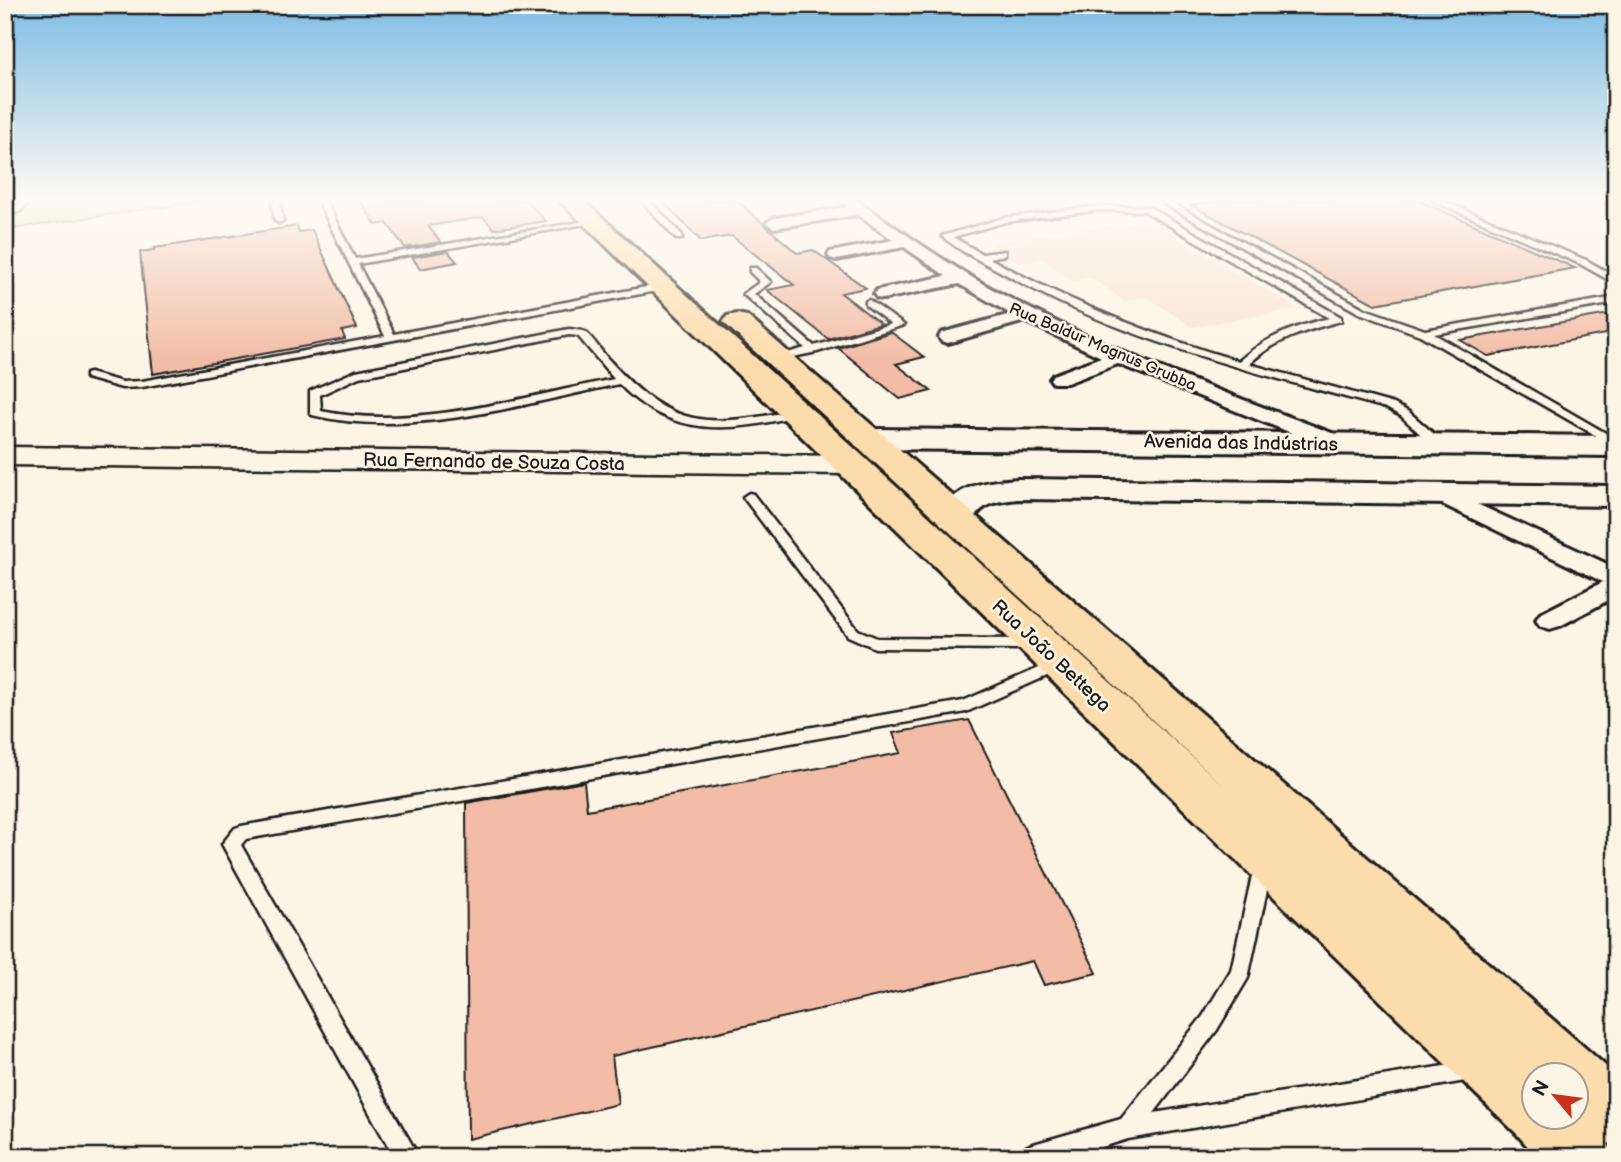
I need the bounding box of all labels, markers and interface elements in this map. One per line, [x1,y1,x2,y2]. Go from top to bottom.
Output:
street label: Rua Baldur Magnus Grubba [1006,299,1199,395]
street label: Avenida das Indústrias [1144,430,1338,457]
street label: Rua Fernando de Souza Costa [363,449,625,476]
street label: Rua João Bettega [987,595,1115,717]
north arrow [1520,1060,1590,1130]
text: N [1528,1077,1555,1100]

